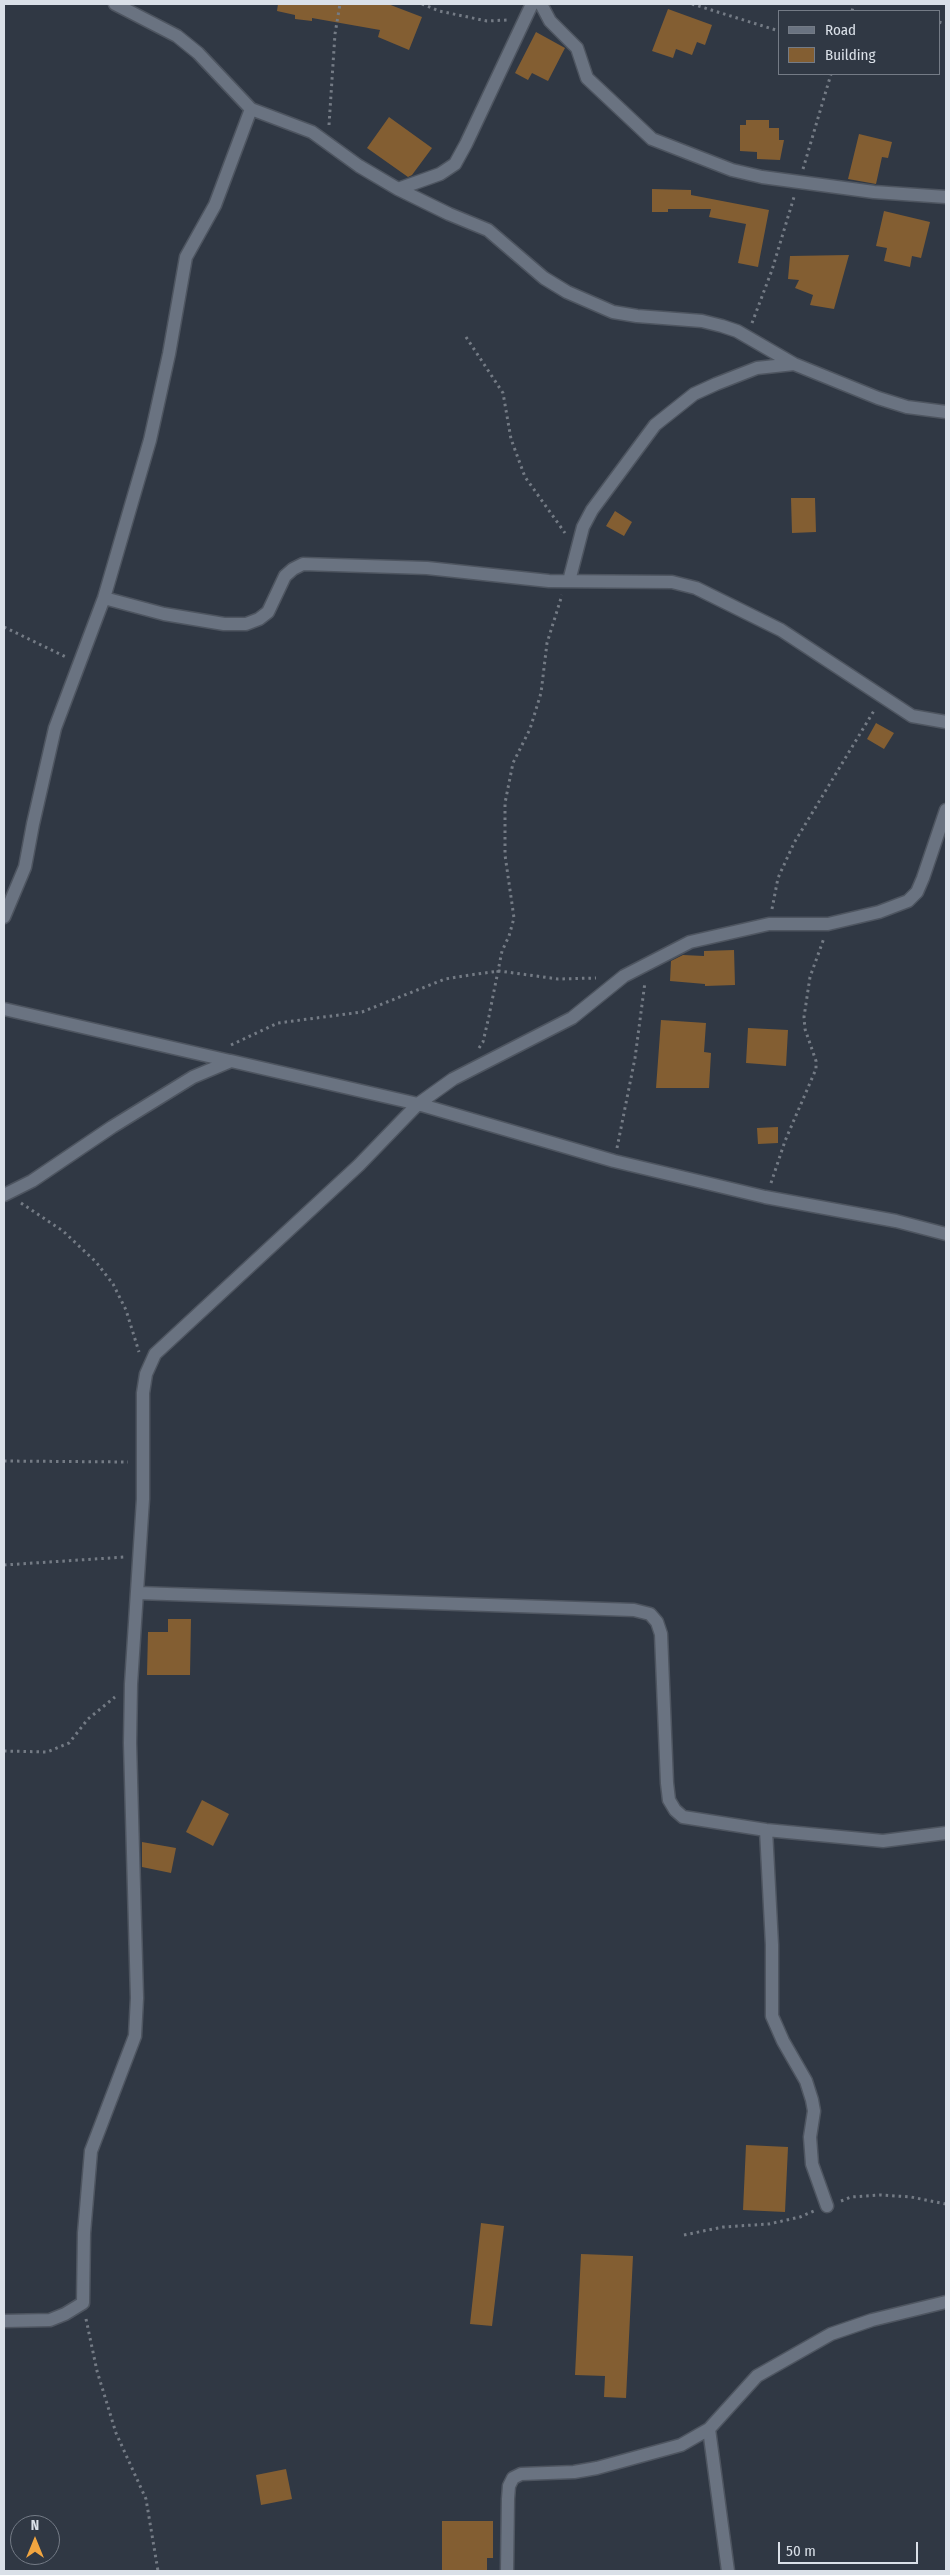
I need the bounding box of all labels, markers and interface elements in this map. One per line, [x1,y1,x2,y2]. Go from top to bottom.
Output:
legend [778,10,940,75]
text: Road [825,21,856,39]
text: Building [825,46,876,64]
north arrow [10,2515,60,2565]
text: N [31,2517,39,2534]
scale bar [780,2532,920,2564]
text: 50 m [786,2542,816,2560]

